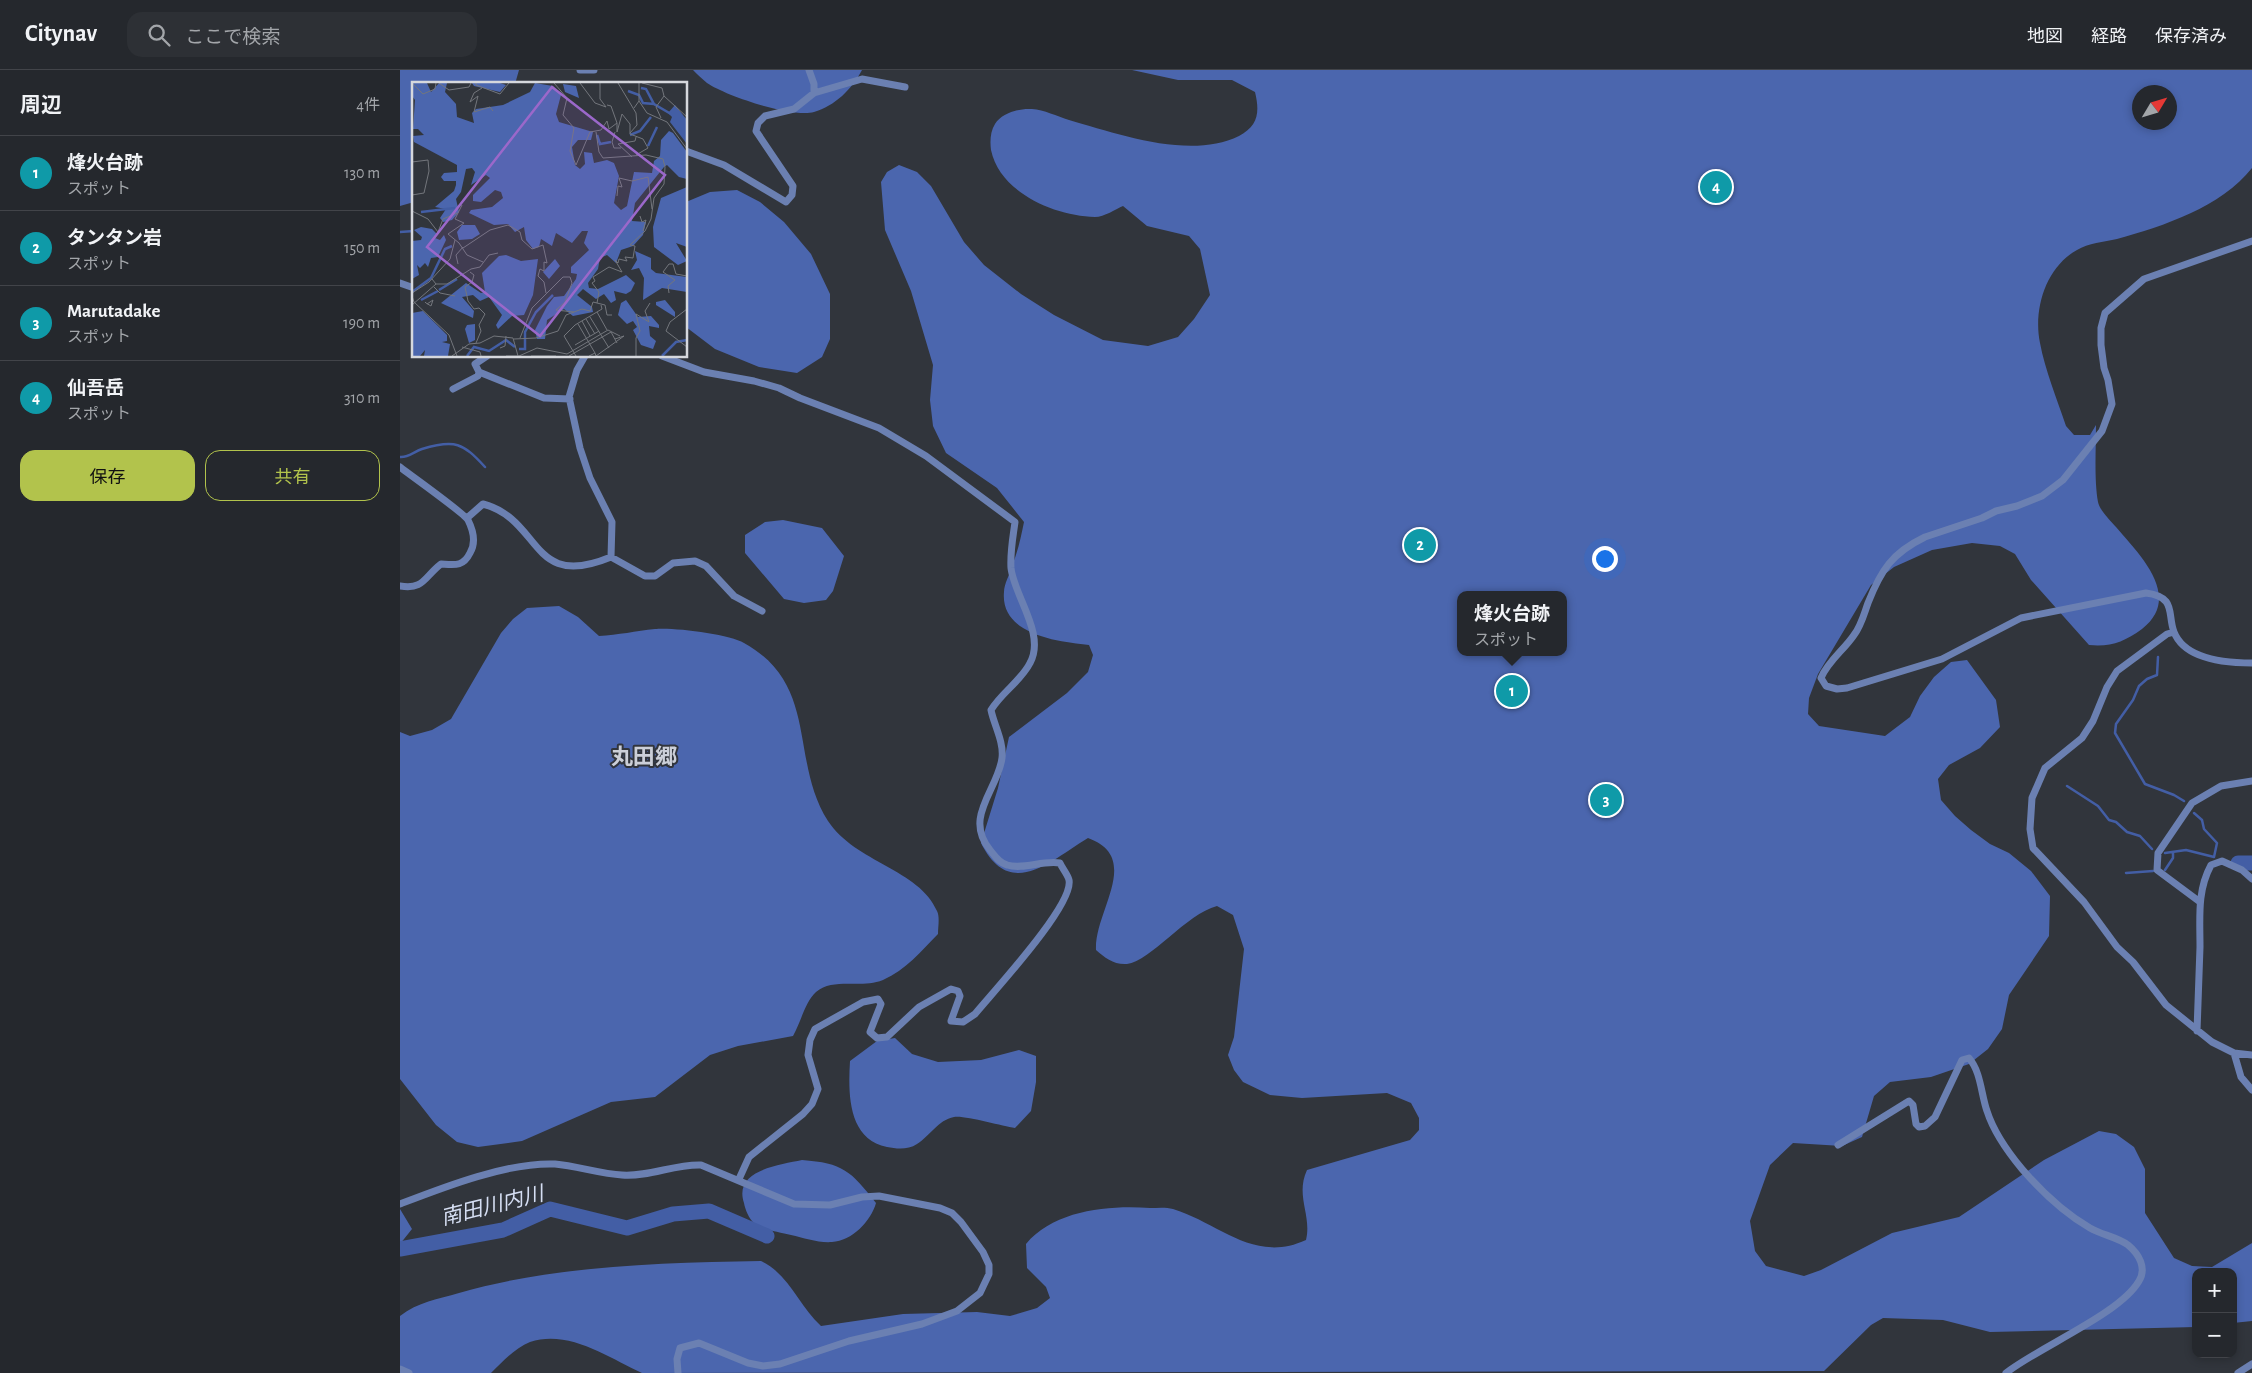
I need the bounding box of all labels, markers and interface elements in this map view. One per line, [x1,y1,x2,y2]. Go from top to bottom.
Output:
search box [127,12,477,57]
icon: search [145,21,173,49]
text: Citynav [25,22,97,46]
text: ここで検索 [185,28,280,47]
text: 地図 [2027,28,2063,46]
text: 経路 [2091,28,2127,46]
text: 保存済み [2155,28,2227,46]
inset map [412,82,688,358]
north arrow [2132,85,2177,130]
text: 周辺 [20,95,62,116]
text: 4件 [356,97,380,113]
text: 烽火台跡 [67,154,143,173]
text: 1 [33,165,39,181]
text: 130 m [344,165,380,181]
pin: 4 [1700,168,1732,206]
text: スポット [67,181,131,197]
text: タンタン岩 [67,229,162,248]
text: 2 [32,240,40,256]
text: 150 m [344,240,380,256]
text: スポット [67,256,131,272]
text: Marutadake [67,302,160,321]
text: 3 [33,315,39,331]
text: 190 m [343,315,380,331]
text: スポット [67,329,131,345]
text: 仙吾岳 [67,379,124,398]
text: 4 [32,390,40,406]
text: 310 m [344,390,380,406]
text: スポット [67,406,131,422]
button: 保存 [20,450,195,501]
button: 共有 [205,450,380,501]
pin: 2 [1404,526,1436,564]
your location [1592,546,1618,572]
popup [1457,591,1567,656]
text: 烽火台跡 [1474,605,1550,624]
text: スポット [1474,632,1538,648]
pin: 1 [1496,672,1528,710]
district label: 丸田郷 [611,745,677,768]
pin: 3 [1590,781,1622,819]
water label: 南田川内川 [438,1182,547,1229]
map controls [2192,1268,2237,1358]
button: + [2192,1268,2237,1313]
button: − [2192,1313,2237,1358]

